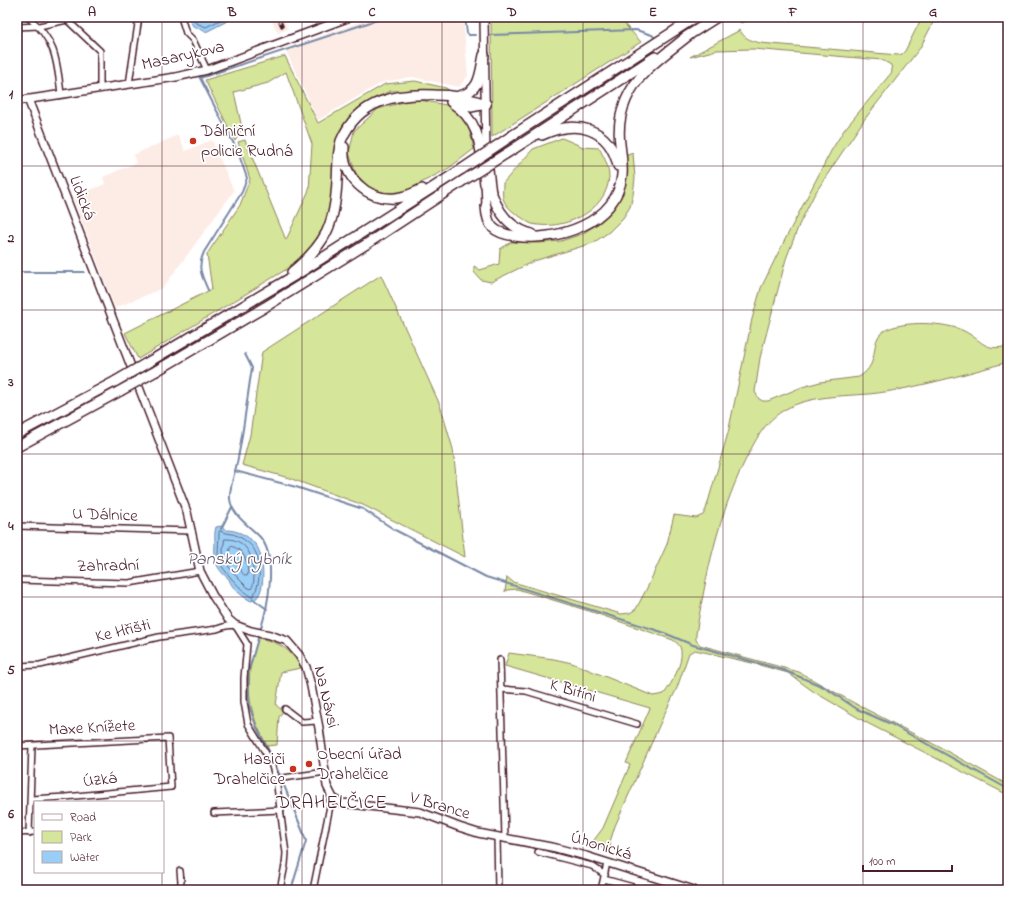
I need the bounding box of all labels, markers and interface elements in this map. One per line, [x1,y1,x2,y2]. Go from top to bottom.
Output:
text: A [88,3,96,22]
text: B [227,3,237,22]
text: C [368,3,376,22]
text: D [506,3,517,22]
text: E [649,3,657,22]
text: F [788,3,798,22]
text: G [929,3,937,22]
street label: Masarykova [139,34,227,79]
text: 1 [9,85,14,104]
place label: Dálniční policie Rudná [200,119,293,164]
marker: Dálniční policie Rudná [188,136,198,146]
street label: Lidická [62,172,102,224]
text: 2 [7,229,15,248]
text: 3 [7,373,14,392]
street label: U Dálnice [72,501,139,529]
text: 4 [7,517,14,536]
water label: Panský rybník [187,547,292,573]
street label: Zahradní [77,553,139,579]
street label: Ke Hřišti [93,613,153,649]
text: 5 [7,661,15,680]
street label: Na Návsi [307,663,345,731]
street label: K Bitíni [547,672,599,710]
street label: Maxe Knížete [48,713,136,743]
place label: Obecní úřad Drahelčice [316,742,402,787]
place label: Hasiči Drahelčice [213,747,285,792]
marker: Obecní úřad Drahelčice [304,759,314,769]
marker: Hasiči Drahelčice [288,764,298,774]
street label: Úzká [82,766,119,794]
street label: V Brance [406,785,473,827]
district label: DRAHELČICE [275,790,388,817]
legend [34,801,164,873]
text: 6 [7,805,14,824]
text: Road [70,809,96,827]
street label: Úhonická [567,825,635,867]
text: Park [70,829,92,847]
scale bar [863,847,952,873]
text: Water [70,849,99,867]
text: 100 m [869,853,896,871]

